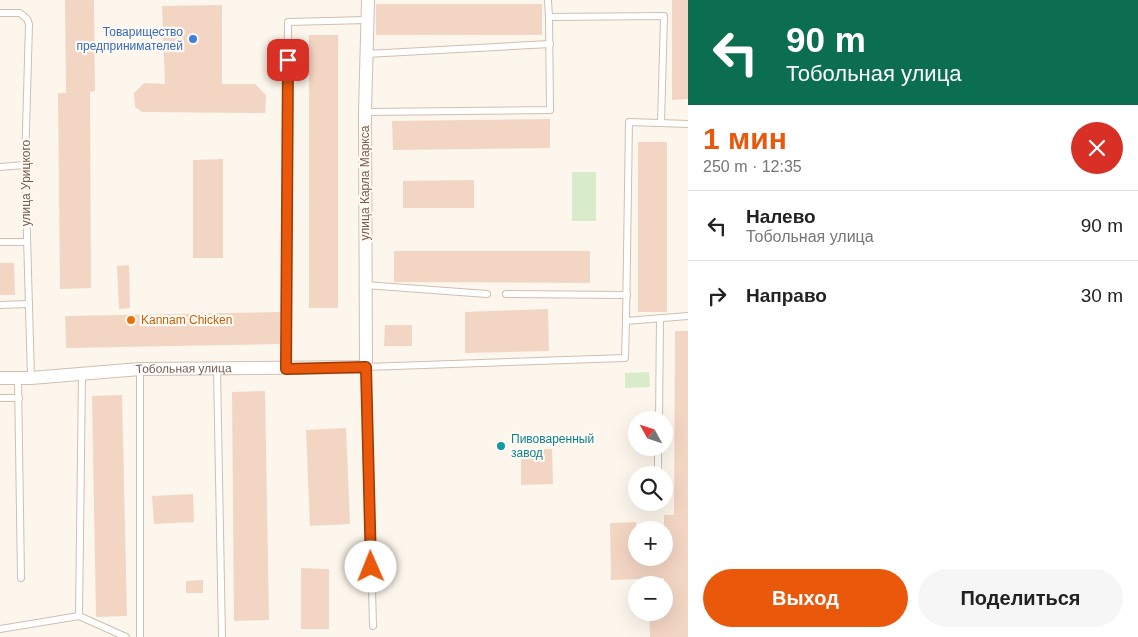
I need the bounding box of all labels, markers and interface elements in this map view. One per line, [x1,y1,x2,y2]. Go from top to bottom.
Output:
icon: left [703,20,768,85]
text: 90 m [786,20,866,59]
place label: Товарищество предпринимателей [77,25,183,53]
marker: Товарищество предпринимателей [187,33,199,45]
pin [267,39,309,81]
icon: arrive [274,46,302,74]
text: Тобольная улица [786,61,962,86]
text: 1 мин [703,122,787,155]
button: close [1071,122,1123,174]
street label: улица Карла Маркса [358,125,372,240]
street label: улица Урицкого [19,139,33,226]
text: 250 m · 12:35 [703,158,802,175]
text: Налево [746,206,816,227]
icon: left [703,212,731,240]
text: 90 m [1081,215,1123,236]
text: Тобольная улица [746,228,874,245]
icon: right [703,282,731,310]
text: Направо [746,285,827,306]
text: 30 m [1081,285,1123,306]
place label: Kannam Chicken [141,313,232,327]
marker: Kannam Chicken [125,314,137,326]
street label: Тобольная улица [135,361,232,376]
north arrow [628,411,672,456]
map controls [628,411,673,621]
place label: Пивоваренный завод [511,432,594,460]
marker: Пивоваренный завод [495,440,507,452]
button: search [628,466,673,511]
button: + [628,521,673,566]
position arrow [344,540,396,592]
button: Выход [703,569,908,627]
button: Поделиться [918,569,1123,627]
button: − [628,576,673,621]

